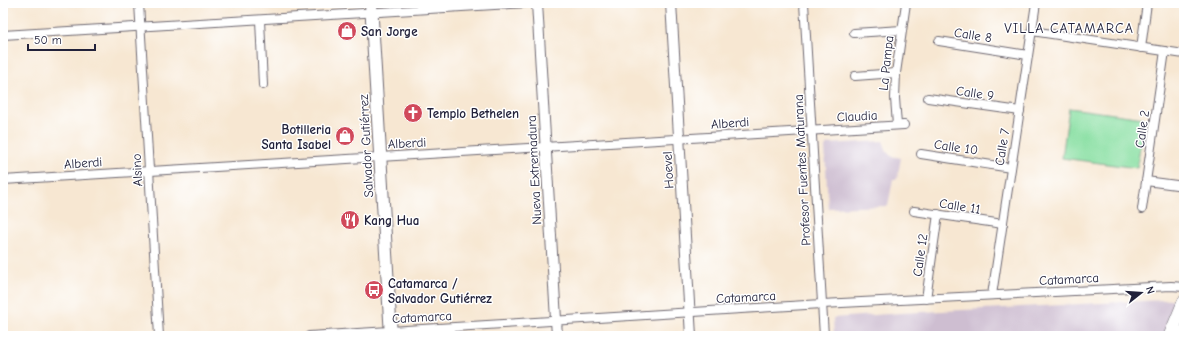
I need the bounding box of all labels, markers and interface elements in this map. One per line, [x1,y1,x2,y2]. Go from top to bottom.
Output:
shop icon: San Jorge [336,20,358,42]
district label: VILLA CATAMARCA [1004,20,1134,37]
place label: San Jorge [361,24,418,39]
street label: Calle 8 [953,25,993,45]
scale bar [28,26,95,52]
text: 50 m [34,33,62,47]
street label: La Pampa [876,35,896,91]
street label: Calle 9 [955,83,995,103]
street label: Salvador Gutiérrez [356,94,376,198]
street label: Profesor Fuentes Maturana [791,94,813,246]
church icon: Templo Bethelen [402,102,424,124]
place label: Templo Bethelen [427,106,519,121]
street label: Claudia [836,107,878,125]
street label: Calle 2 [1132,109,1152,149]
street label: Alberdi [710,114,750,132]
street label: Nueva Extremadura [524,115,544,225]
place label: Botilleria Santa Isabel [261,122,331,152]
shop icon: Botilleria Santa Isabel [334,125,356,147]
street label: Calle 7 [992,127,1012,167]
street label: Alberdi [387,135,427,151]
street label: Calle 10 [933,136,979,158]
street label: Hoevel [660,151,676,189]
street label: Alsino [129,153,145,187]
street label: Alberdi [63,154,103,172]
street label: Calle 11 [938,195,982,217]
restaurant icon: Kang Hua [339,209,361,231]
place label: Kang Hua [364,213,419,228]
street label: Calle 12 [910,232,930,277]
street label: Catamarca [1039,270,1099,288]
north arrow [1121,273,1161,313]
place label: Catamarca / Salvador Gutiérrez [388,276,492,306]
bus stop icon: Catamarca / Salvador Gutiérrez [363,279,385,301]
text: N [1143,285,1157,296]
street label: Catamarca [716,288,776,306]
street label: Catamarca [392,308,452,326]

